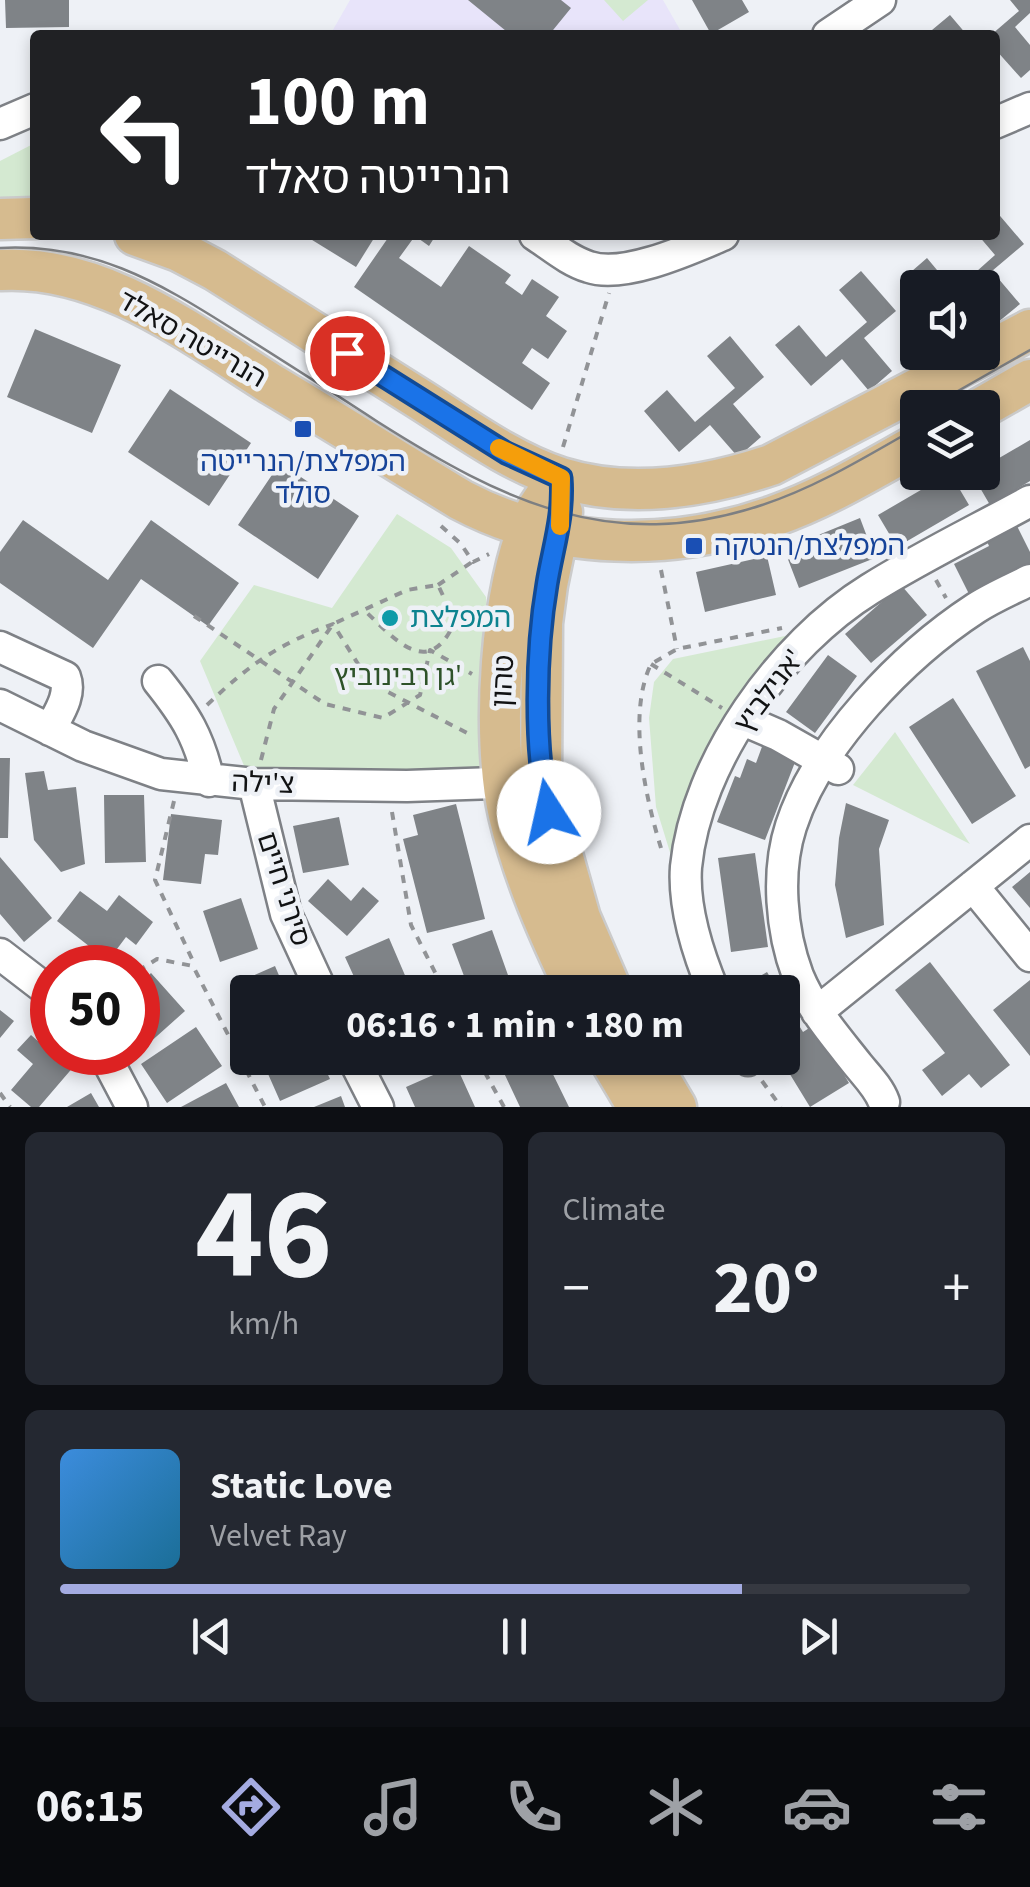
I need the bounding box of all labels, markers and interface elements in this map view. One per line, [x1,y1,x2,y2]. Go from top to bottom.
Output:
text: 100 m [245,52,430,152]
icon: left [80,70,210,200]
text: הנרייטה סאלד [245,147,511,211]
map controls [900,270,1000,490]
button: sound [900,270,1000,370]
street label: הנרייטה סאלד [110,280,274,398]
pin [305,311,390,396]
icon: arrive [320,326,375,381]
button: layers [900,390,1000,490]
marker: המפלצת/הנרייטה סולד [292,418,314,440]
place label: המפלצת/הנרייטה סולד [200,442,406,514]
place label: המפלצת/הנטקה [714,526,905,566]
marker: המפלצת/הנטקה [683,535,705,557]
place label: המפלצת [410,598,511,638]
marker: המפלצת [379,607,401,629]
street label: אנילביץ' [724,641,814,741]
street label: טהון [482,654,524,708]
park label: גן רבינוביץ' [334,656,462,696]
position arrow [497,760,601,864]
street label: צ'ילה [231,762,295,804]
street label: סירני חיים [247,827,321,951]
speed limit sign: 50 [30,945,160,1075]
text: 06:16 · 1 min · 180 m [346,998,684,1052]
text: 46 [195,1143,332,1328]
text: Climate [563,1187,665,1233]
text: 20° [713,1235,820,1342]
text: − [563,1250,590,1328]
text: + [943,1250,970,1328]
text: km/h [228,1301,299,1347]
text: Static Love [210,1459,393,1513]
text: Velvet Ray [210,1513,347,1559]
icon: previous [184,1609,239,1664]
icon: pause [487,1609,542,1664]
icon: next [791,1609,846,1664]
icon: directions [216,1772,286,1842]
icon: music [358,1772,428,1842]
icon: phone [499,1772,569,1842]
icon: climate [641,1772,711,1842]
icon: car [782,1772,852,1842]
icon: filters [924,1772,994,1842]
text: 06:15 [36,1775,144,1839]

